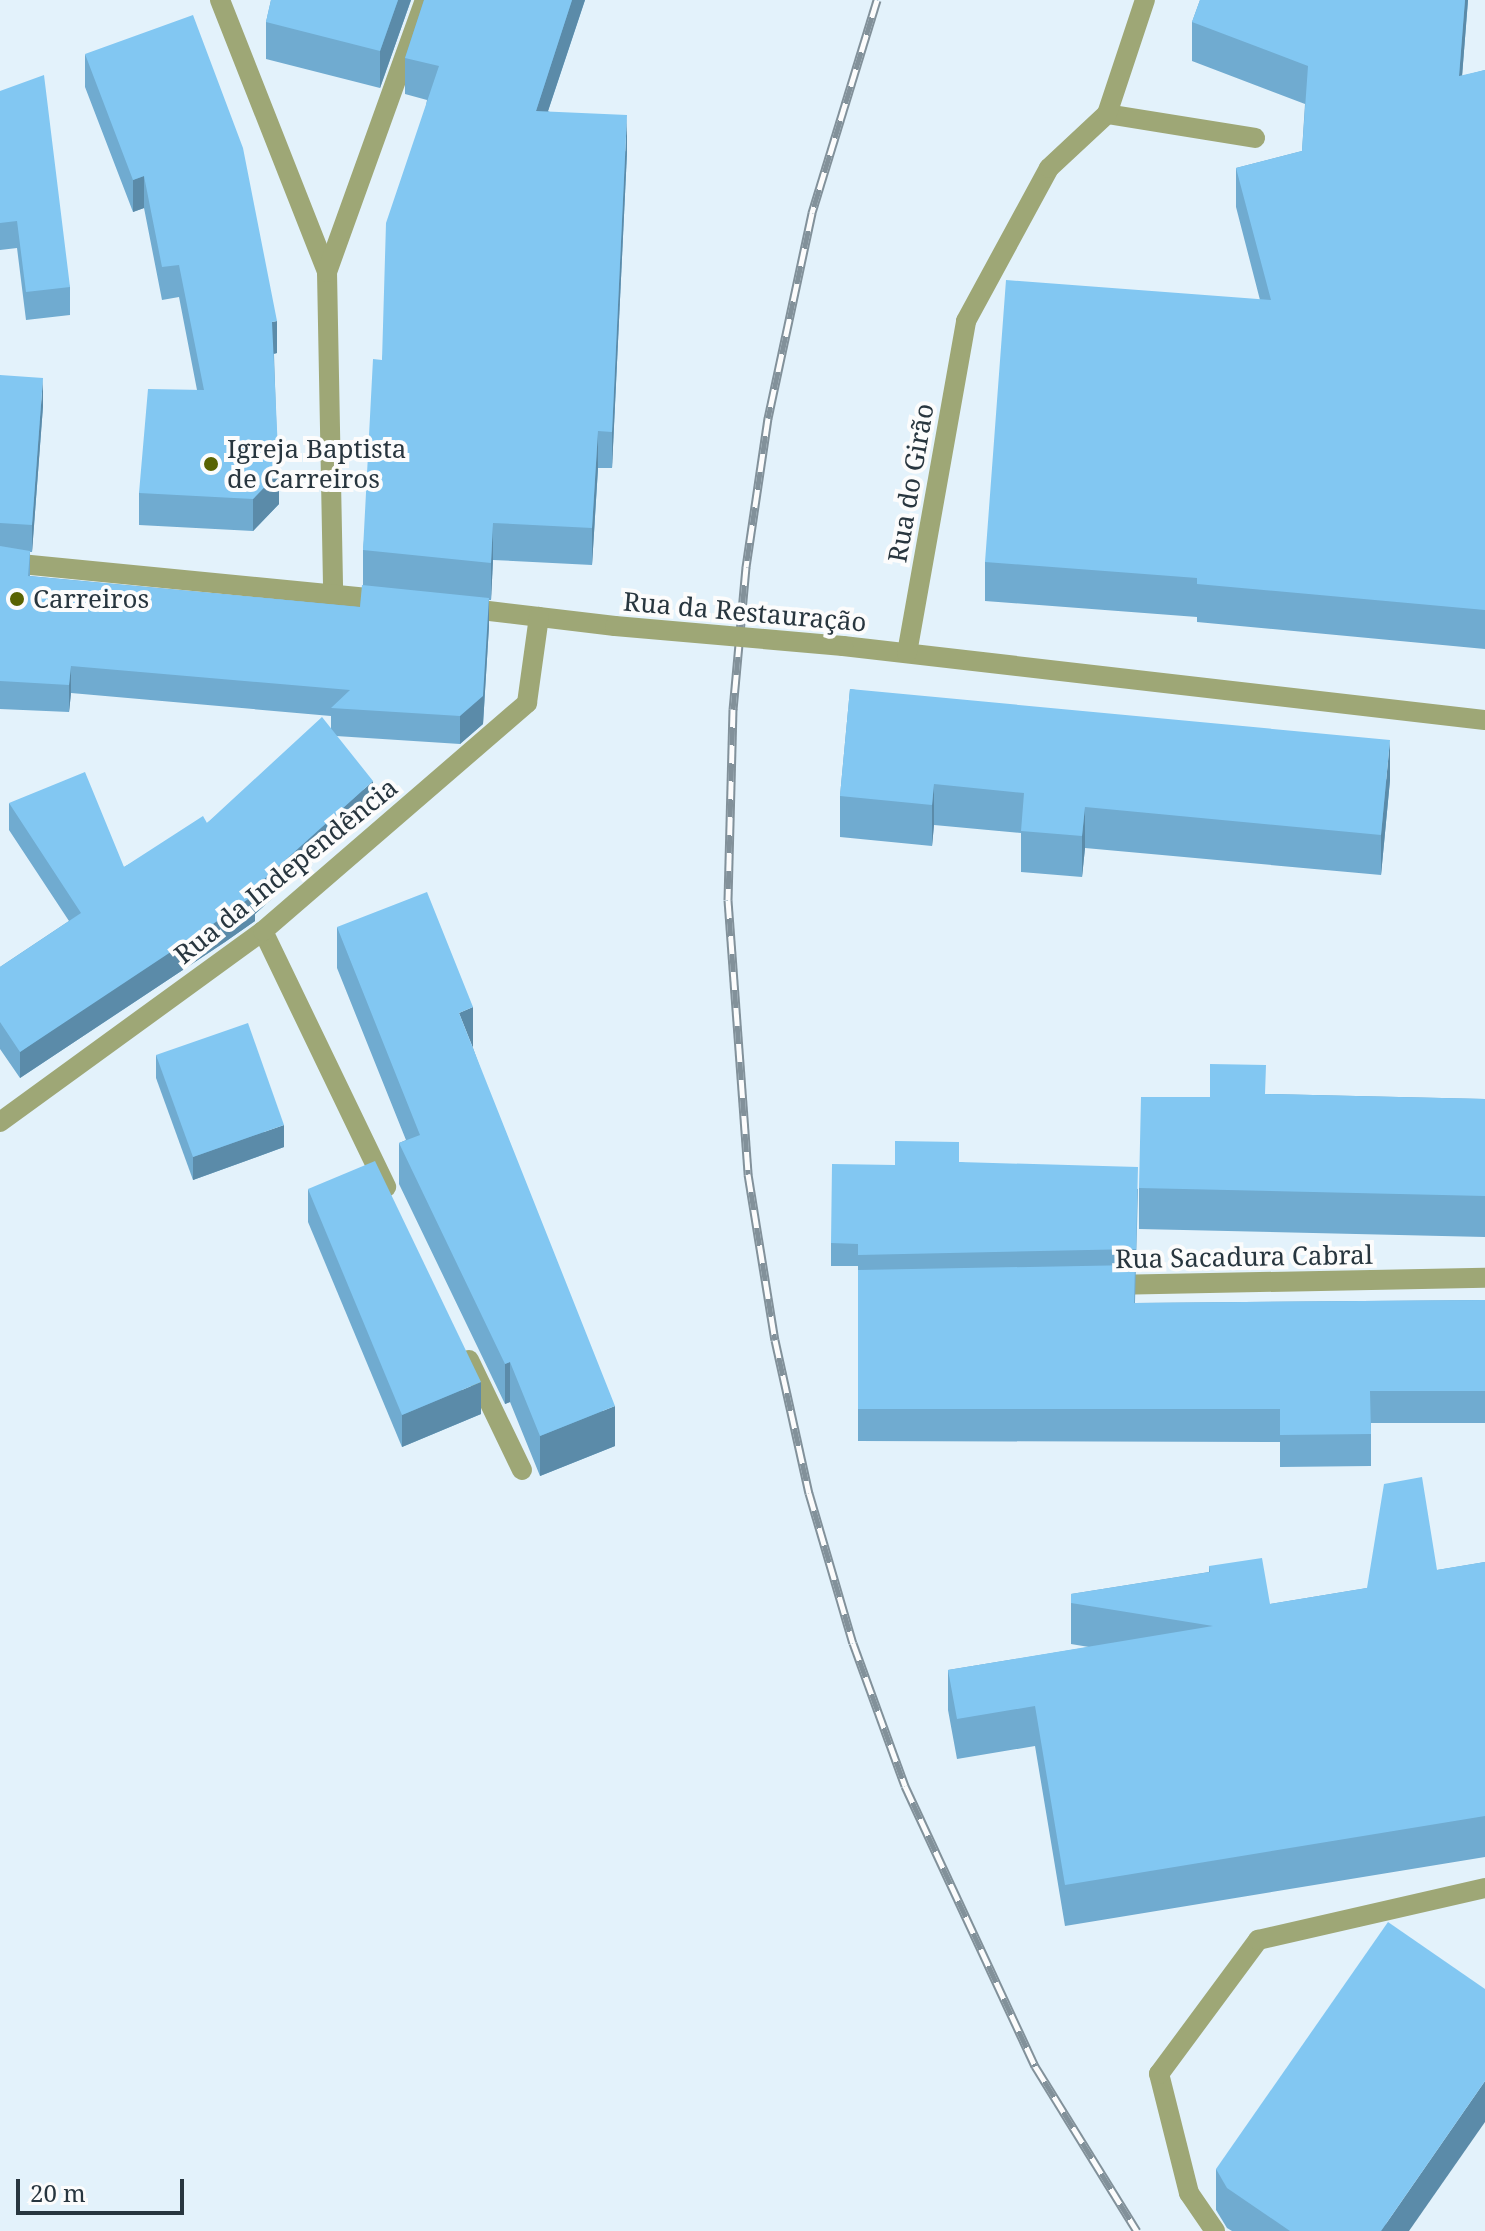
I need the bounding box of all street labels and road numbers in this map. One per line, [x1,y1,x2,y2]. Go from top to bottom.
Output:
street label: Rua do Girão [882,401,940,565]
street label: Rua da Restauração [622,586,868,638]
street label: Rua da Independência [168,772,404,970]
street label: Rua Sacadura Cabral [1115,1239,1373,1275]

